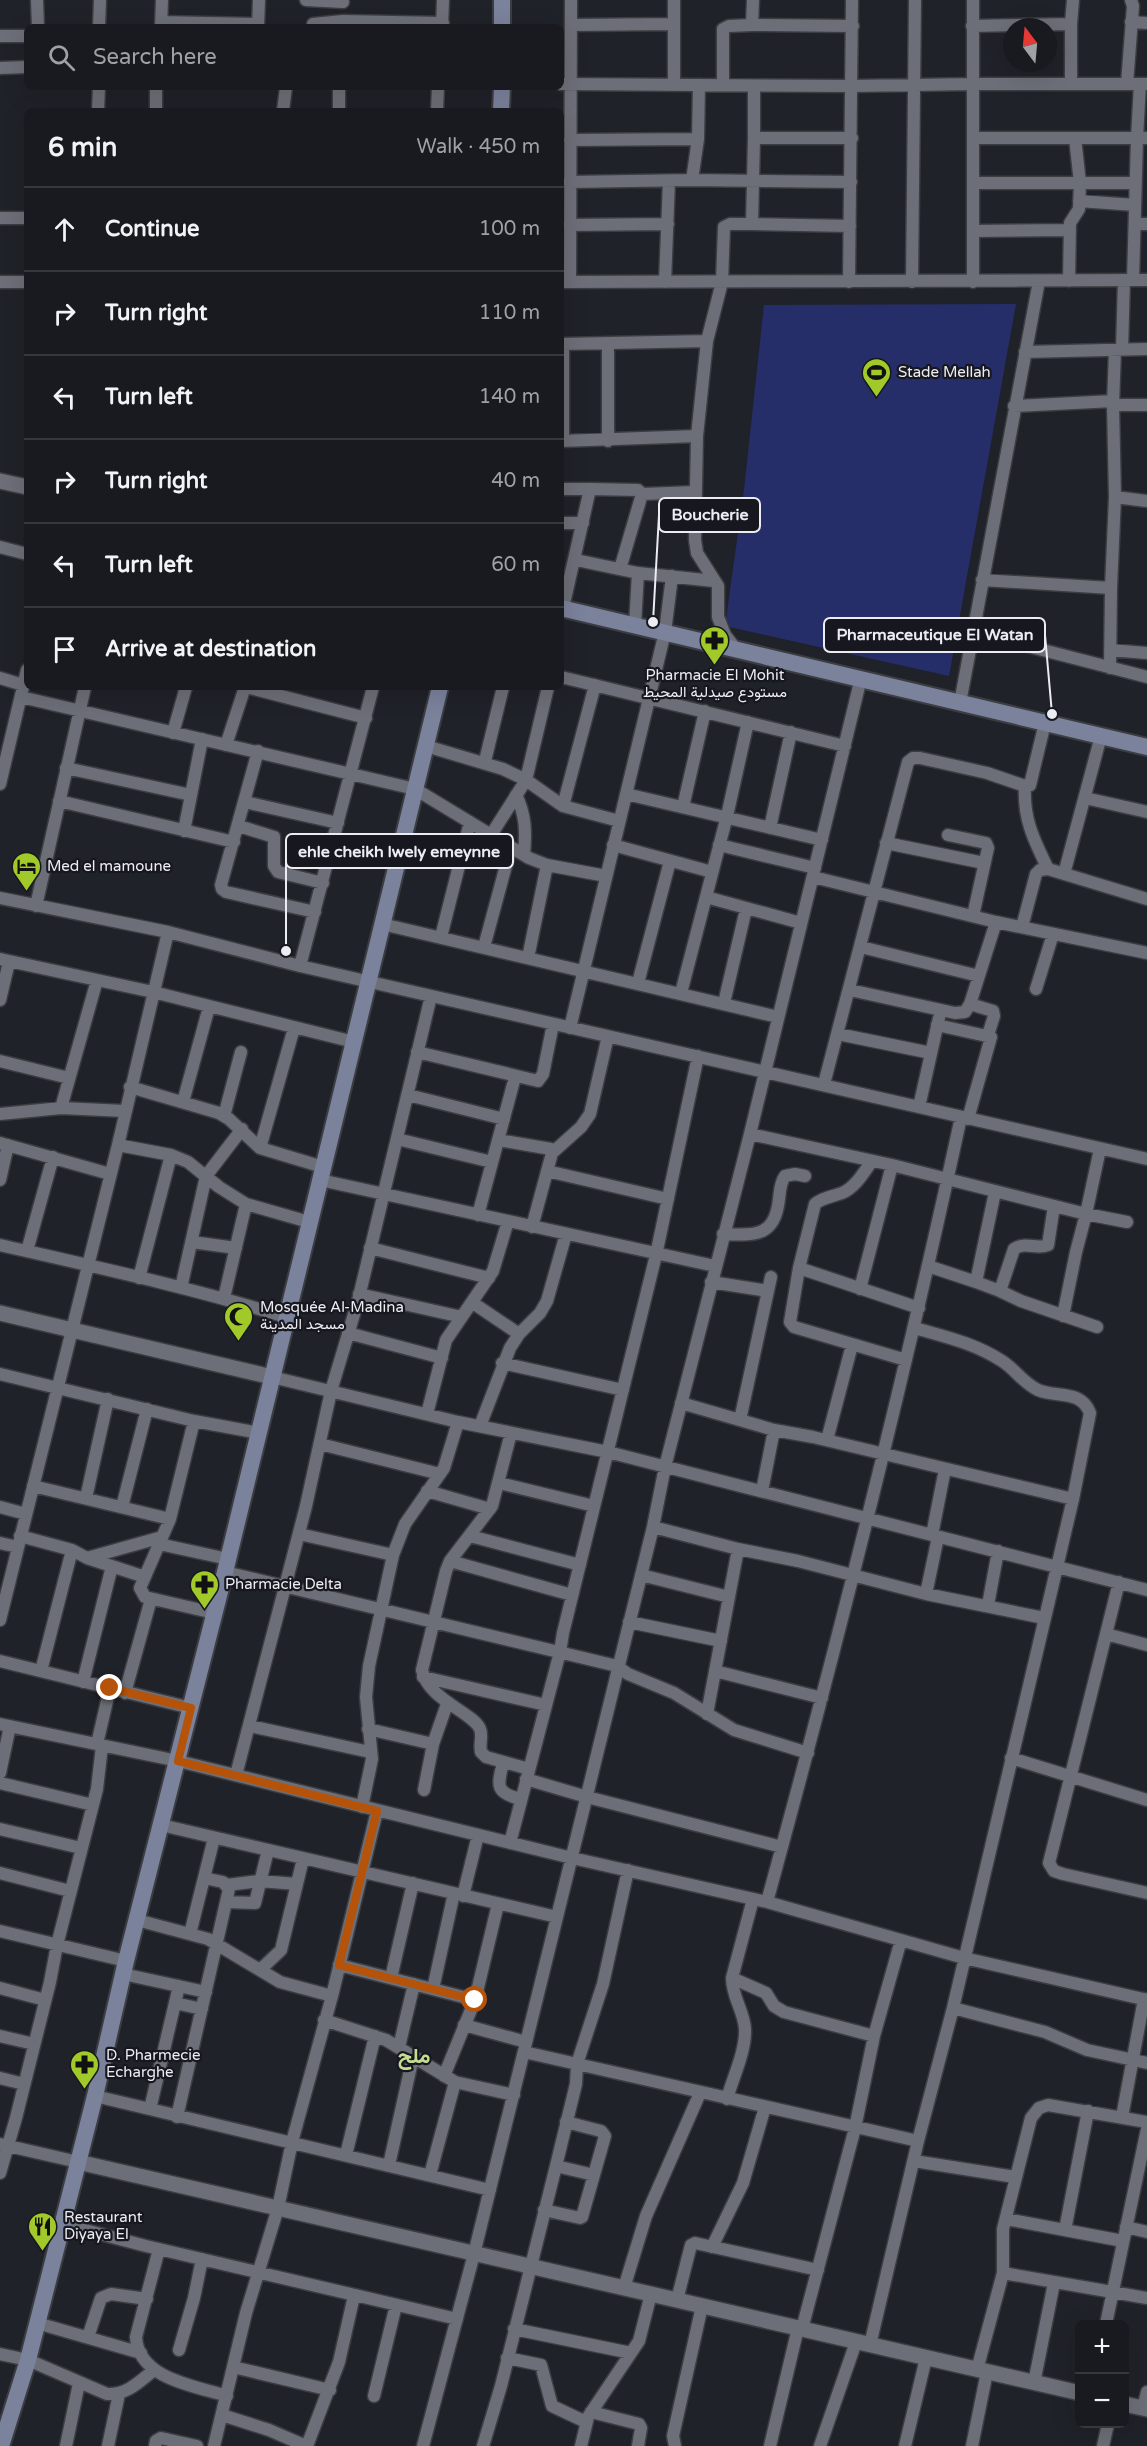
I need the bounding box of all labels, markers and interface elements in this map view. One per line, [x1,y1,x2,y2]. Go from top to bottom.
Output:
north arrow [1003,18,1057,72]
search box [24,24,564,90]
icon: search [45,41,78,74]
text: Search here [93,44,217,70]
text: 6 min [48,132,117,163]
text: Walk · 450 m [417,135,540,159]
icon: ahead [48,213,81,246]
text: Continue [105,216,200,242]
text: 100 m [479,217,540,241]
icon: right [48,297,81,330]
text: Turn right [105,300,207,326]
text: 110 m [479,301,540,325]
sports icon: Stade Mellah [861,356,893,398]
place label: Stade Mellah [898,363,991,381]
icon: left [48,381,81,414]
text: Turn left [105,384,193,410]
text: 140 m [479,385,540,409]
icon: right [48,465,81,498]
text: Turn right [105,468,207,494]
text: 40 m [491,469,540,493]
callout: Boucherie [659,498,760,532]
text: Boucherie [672,505,748,525]
icon: left [48,549,81,582]
text: Turn left [105,552,193,578]
text: 60 m [491,553,540,577]
callout: Pharmaceutique El Watan [824,618,1045,652]
pharmacy icon: Pharmacie El Mohit مستودع صيدلية المحيط [699,624,731,666]
text: Pharmaceutique El Watan [836,625,1034,645]
icon: arrive [48,633,81,666]
text: Arrive at destination [105,636,316,662]
place label: Pharmacie El Mohit مستودع صيدلية المحيط [643,666,787,703]
callout: ehle cheikh lwely emeynne [286,834,513,868]
text: ehle cheikh lwely emeynne [298,842,500,862]
hotel icon: Med el mamoune [10,850,42,892]
place label: Med el mamoune [47,857,171,875]
place label: Mosquée Al-Madina مسجد المدينة [260,1298,404,1333]
mosque icon: Mosquée Al-Madina مسجد المدينة [223,1300,255,1342]
pharmacy icon: Pharmacie Delta [188,1568,220,1610]
place label: Pharmacie Delta [225,1575,342,1593]
route end [96,1674,122,1700]
route start [461,1986,487,2012]
district label: ملح [398,2044,430,2070]
place label: D. Pharmecie Echarghe [106,2046,200,2081]
pharmacy icon: D. Pharmecie Echarghe [69,2048,101,2090]
place label: Restaurant Diyaya El [64,2208,143,2243]
restaurant icon: Restaurant Diyaya El [27,2210,59,2252]
map controls [1075,2320,1129,2428]
button: + [1075,2320,1129,2374]
button: − [1075,2374,1129,2428]

